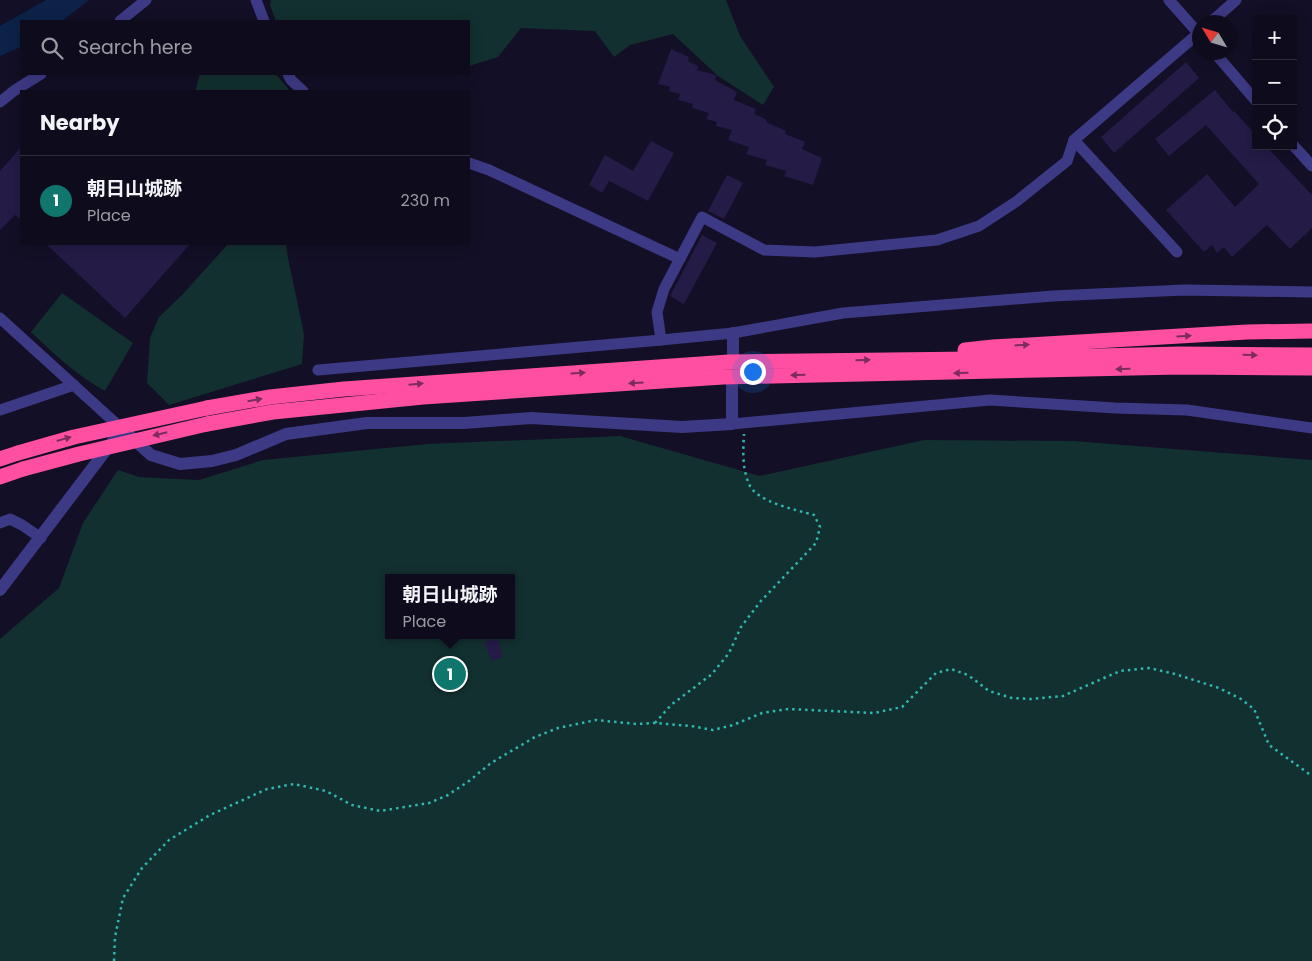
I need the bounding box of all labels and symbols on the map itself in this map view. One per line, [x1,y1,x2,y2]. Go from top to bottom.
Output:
north arrow [1192,15,1237,60]
one-way arrow [1177,332,1193,340]
one-way arrow [1014,341,1030,349]
one-way arrow [1243,351,1259,359]
one-way arrow [855,356,871,364]
your location [740,359,766,385]
one-way arrow [1115,365,1131,373]
one-way arrow [571,368,587,376]
one-way arrow [953,369,969,377]
one-way arrow [790,372,806,380]
one-way arrow [409,379,425,387]
one-way arrow [628,379,644,387]
one-way arrow [247,395,263,403]
one-way arrow [152,430,167,438]
one-way arrow [57,435,72,443]
pin: 1 [434,655,466,693]

